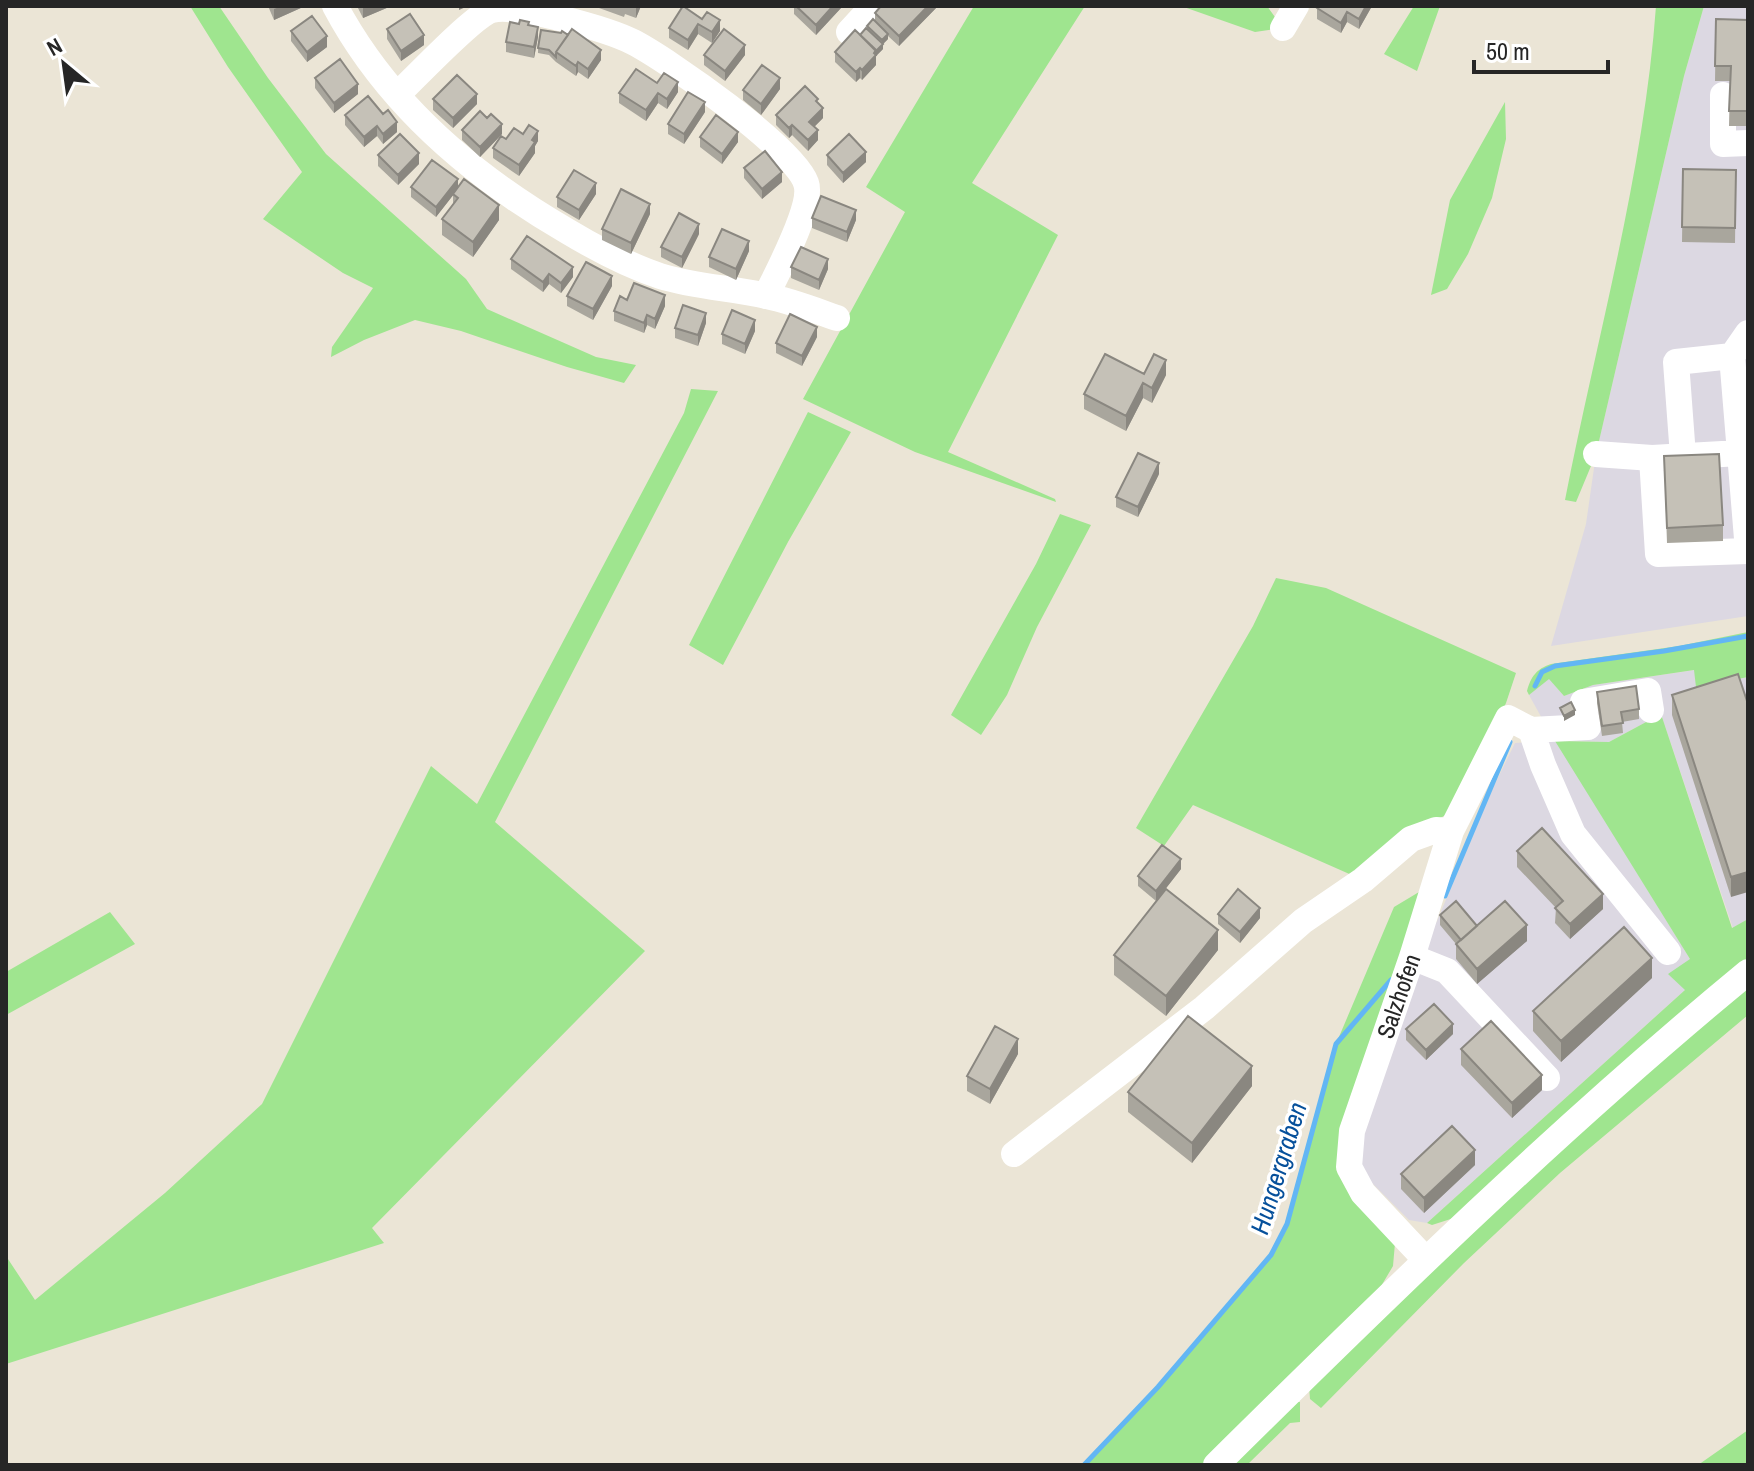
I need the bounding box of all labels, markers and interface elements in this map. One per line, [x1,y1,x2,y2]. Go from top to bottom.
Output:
north arrow [24,24,104,104]
scale bar [1474,24,1608,74]
text: N [41,30,67,63]
text: 50 m [1486,35,1530,67]
street label: Salzhofen [1369,949,1427,1043]
water label: Hungergraben [1241,1098,1315,1238]

